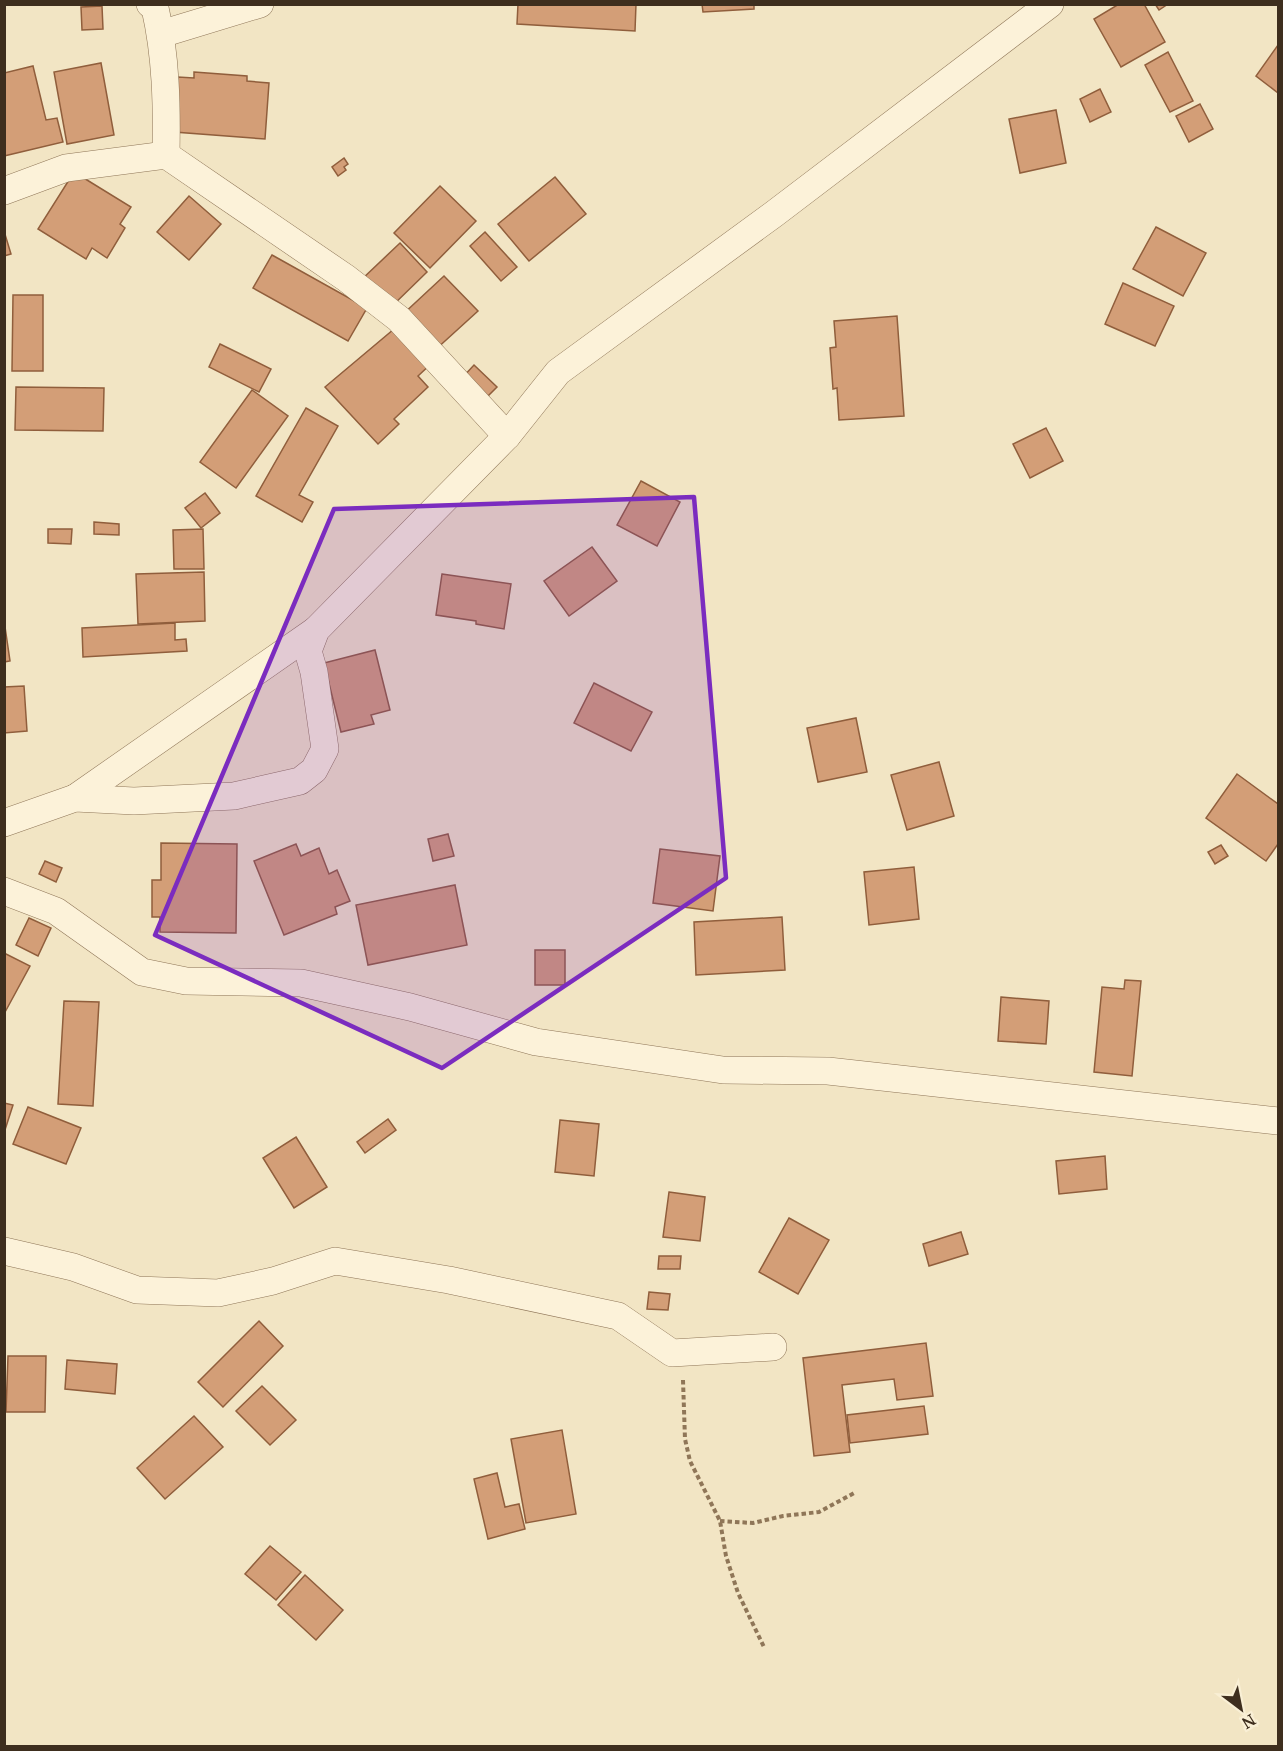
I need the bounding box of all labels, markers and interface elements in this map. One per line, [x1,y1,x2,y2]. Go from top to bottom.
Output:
north arrow [1211,1679,1271,1739]
text: N [1237,1709,1260,1735]

